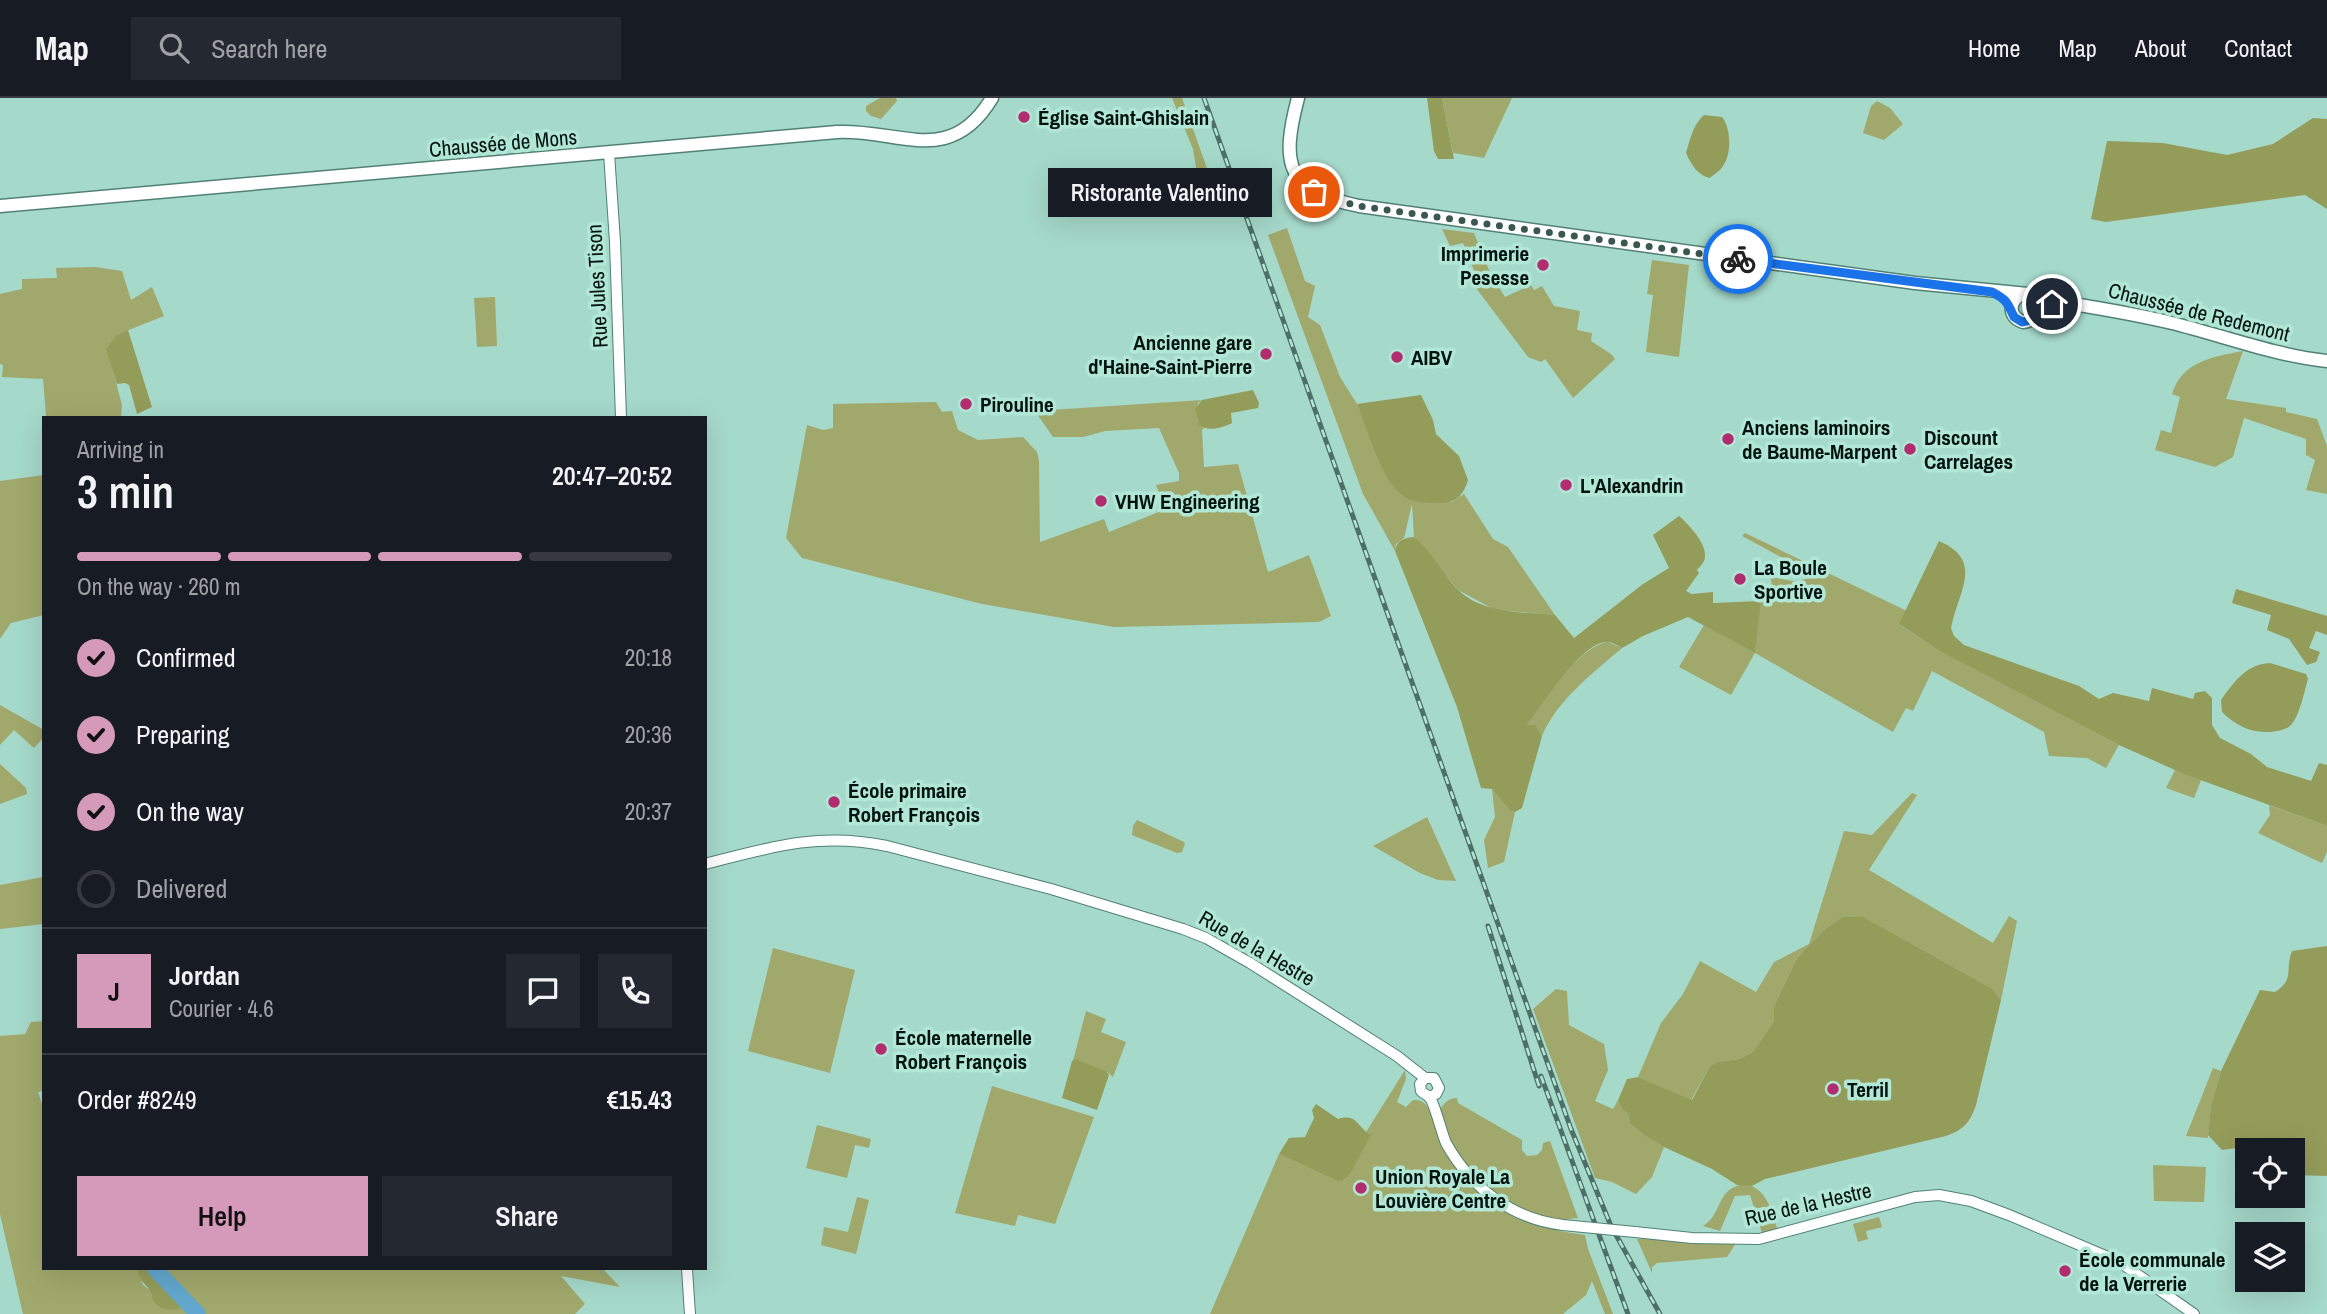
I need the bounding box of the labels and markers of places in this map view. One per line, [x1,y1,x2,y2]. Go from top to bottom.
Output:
place label: Église Saint-Ghislain [1038,103,1209,132]
marker: Église Saint-Ghislain [1016,109,1032,125]
pin [1284,162,1344,222]
callout: Ristorante Valentino [1048,168,1272,217]
place label: Imprimerie Pesesse [1441,239,1529,292]
marker: Imprimerie Pesesse [1535,257,1551,273]
pin [2022,274,2082,334]
place label: Ancienne gare d'Haine-Saint-Pierre [1088,328,1252,381]
place label: AIBV [1411,343,1453,372]
marker: Ancienne gare d'Haine-Saint-Pierre [1258,346,1274,362]
marker: AIBV [1389,349,1405,365]
place label: Pirouline [980,390,1054,419]
marker: Pirouline [958,396,974,412]
place label: Anciens laminoirs de Baume-Marpent [1742,413,1897,466]
place label: Discount Carrelages [1924,423,2013,476]
marker: Anciens laminoirs de Baume-Marpent [1720,431,1736,447]
marker: Discount Carrelages [1902,441,1918,457]
place label: L'Alexandrin [1580,471,1684,500]
marker: L'Alexandrin [1558,477,1574,493]
place label: VHW Engineering [1115,487,1260,516]
marker: VHW Engineering [1093,493,1109,509]
place label: La Boule Sportive [1754,553,1827,606]
marker: La Boule Sportive [1732,571,1748,587]
place label: École primaire Robert François [848,776,980,829]
marker: École primaire Robert François [826,794,842,810]
place label: École maternelle Robert François [895,1023,1032,1076]
marker: École maternelle Robert François [873,1041,889,1057]
place label: Terril [1847,1075,1889,1104]
marker: Terril [1825,1081,1841,1097]
place label: Union Royale La Louvière Centre [1375,1162,1510,1215]
marker: Union Royale La Louvière Centre [1353,1180,1369,1196]
place label: École communale de la Verrerie [2079,1245,2225,1298]
marker: École communale de la Verrerie [2057,1263,2073,1279]

